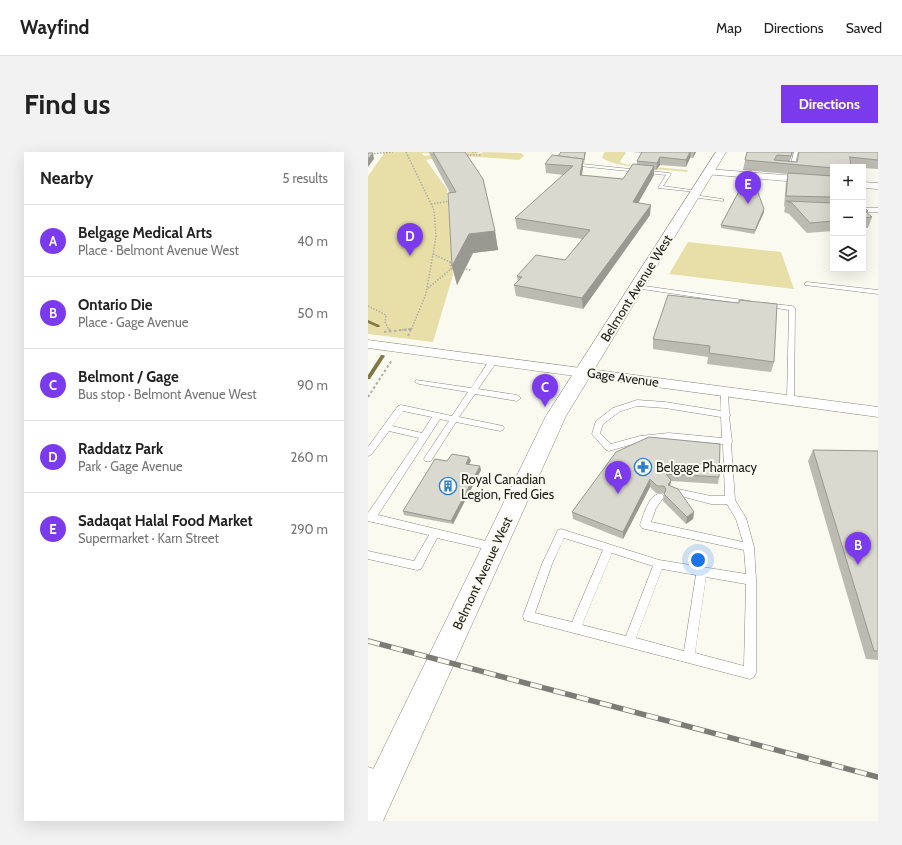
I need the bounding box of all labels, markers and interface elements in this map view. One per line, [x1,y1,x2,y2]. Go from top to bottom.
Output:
text: Wayfind [20,16,89,39]
text: Map [716,19,742,37]
text: Directions [764,19,824,37]
text: Saved [846,19,882,37]
button: Directions [781,85,878,123]
text: Find us [24,87,110,121]
map controls [830,164,866,272]
button: + [830,164,866,200]
text: Nearby [40,168,93,188]
text: 5 results [282,170,328,186]
pin: E [735,171,761,204]
button: − [830,200,866,236]
pin: D [397,223,423,256]
text: Belgage Medical Arts [78,224,212,242]
street label: Belmont Avenue West [597,231,676,344]
text: A [49,233,57,249]
text: 40 m [297,233,328,249]
button: layers [830,236,866,272]
text: Place · Belmont Avenue West [78,242,239,258]
text: Ontario Die [78,296,153,314]
text: B [49,305,57,321]
text: 50 m [298,305,328,321]
text: Place · Gage Avenue [78,314,188,330]
street label: Gage Avenue [586,364,660,390]
text: Belmont / Gage [78,368,179,386]
pin: C [532,374,558,407]
text: C [49,377,57,393]
text: 90 m [297,377,328,393]
text: Bus stop · Belmont Avenue West [78,386,257,402]
text: Raddatz Park [78,440,163,458]
text: D [48,449,58,465]
text: 260 m [290,449,328,465]
pharmacy icon: Belgage Pharmacy [633,457,653,477]
text: Park · Gage Avenue [78,458,183,474]
place label: Belgage Pharmacy [656,459,758,475]
pin: A [605,461,631,494]
place label: Royal Canadian Legion, Fred Gies [461,471,555,502]
building icon: Royal Canadian Legion, Fred Gies [438,476,458,496]
text: Sadaqat Halal Food Market [78,512,253,530]
street label: Belmont Avenue West [449,513,515,632]
text: E [49,521,57,537]
text: 290 m [290,521,328,537]
text: Supermarket · Karn Street [78,530,219,546]
pin: B [845,532,871,565]
your location [688,550,708,570]

